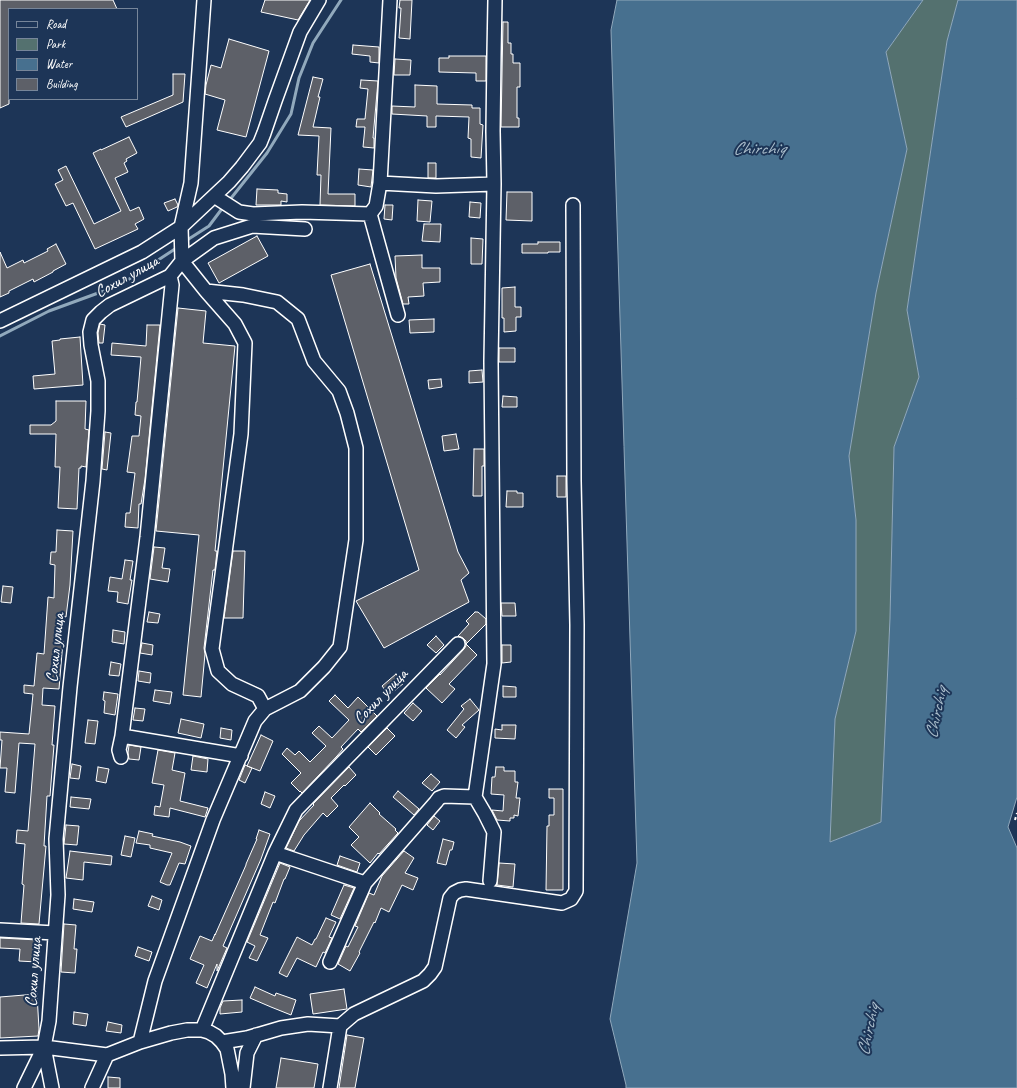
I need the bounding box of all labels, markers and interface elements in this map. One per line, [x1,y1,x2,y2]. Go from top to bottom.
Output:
legend [8,8,138,100]
text: Road [46,16,66,32]
text: Park [46,36,65,52]
text: Water [46,56,72,72]
text: Building [46,76,78,92]
water label: Chirchiq [733,138,785,160]
street label: Сохил улица [92,251,162,303]
street label: Сохил улица [42,612,70,684]
street label: Сохил улица [350,665,412,729]
water label: Chirchiq [921,685,953,741]
street label: Сохил улица [21,937,47,1007]
water label: Chirchiq [853,1002,885,1058]

